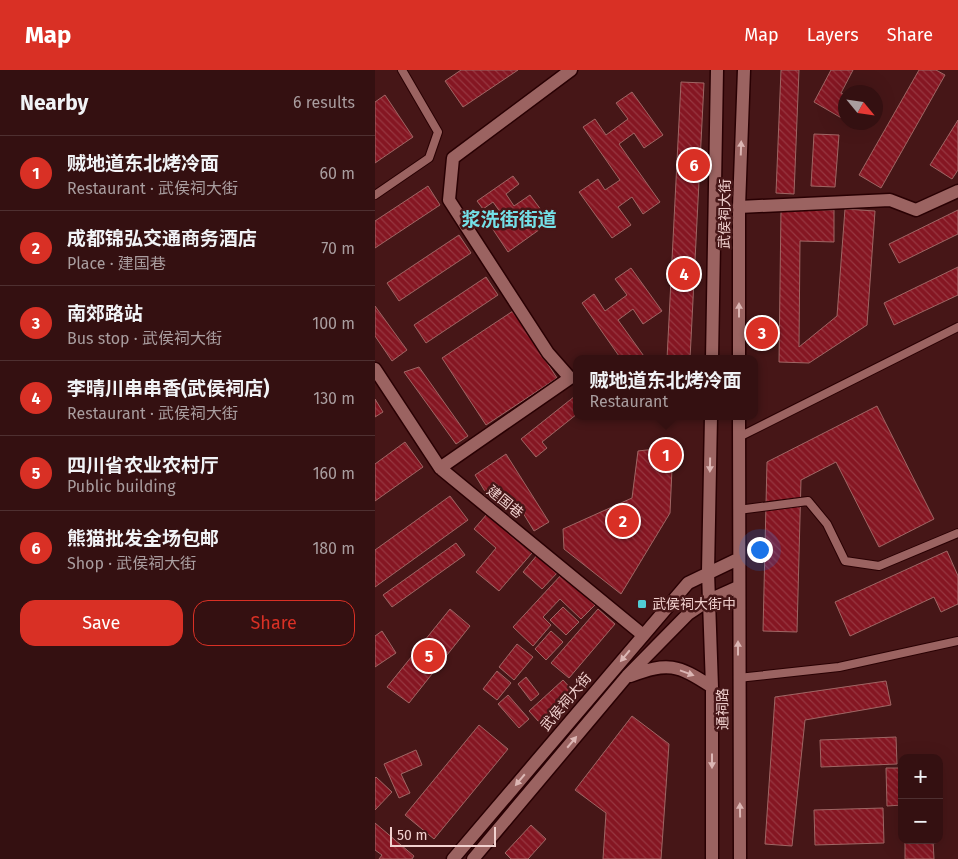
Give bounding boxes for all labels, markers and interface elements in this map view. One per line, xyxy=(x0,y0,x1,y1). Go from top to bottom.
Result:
text: Map xyxy=(25,21,71,49)
text: Map xyxy=(744,24,779,46)
text: Layers xyxy=(807,24,859,46)
text: Share xyxy=(887,24,933,46)
north arrow xyxy=(838,85,883,130)
text: Nearby xyxy=(20,90,88,116)
text: 6 results xyxy=(293,93,355,112)
one-way arrow xyxy=(738,139,746,155)
pin: 6 xyxy=(678,146,710,184)
text: 贼地道东北烤冷面 xyxy=(67,152,219,175)
text: 1 xyxy=(32,164,40,183)
text: 60 m xyxy=(320,164,355,183)
text: Restaurant · 武侯祠大街 xyxy=(67,179,238,198)
street label: 武侯祠大街 xyxy=(716,179,734,249)
district label: 浆洗街街道 xyxy=(461,208,557,231)
text: 成都锦弘交通商务酒店 xyxy=(67,227,257,250)
text: 2 xyxy=(32,239,40,258)
text: 70 m xyxy=(321,239,355,258)
text: Place · 建国巷 xyxy=(67,254,166,273)
pin: 4 xyxy=(668,255,700,293)
text: 南郊路站 xyxy=(67,302,143,325)
one-way arrow xyxy=(735,302,743,318)
text: 3 xyxy=(32,314,40,333)
text: 100 m xyxy=(312,314,355,333)
pin: 3 xyxy=(746,314,778,352)
text: Bus stop · 武侯祠大街 xyxy=(67,329,222,348)
popup xyxy=(573,355,758,420)
text: 贼地道东北烤冷面 xyxy=(589,369,742,392)
text: 李晴川串串香(武侯祠店) xyxy=(67,377,269,400)
text: 4 xyxy=(31,389,41,408)
text: 130 m xyxy=(313,389,355,408)
text: Restaurant xyxy=(589,392,668,411)
text: Restaurant · 武侯祠大街 xyxy=(67,404,238,423)
pin: 1 xyxy=(650,436,682,474)
text: 四川省农业农村厅 xyxy=(67,454,219,477)
one-way arrow xyxy=(706,457,714,473)
text: 5 xyxy=(32,464,40,483)
text: 160 m xyxy=(313,464,355,483)
text: Public building xyxy=(67,477,175,496)
street label: 建国巷 xyxy=(483,482,527,522)
pin: 2 xyxy=(607,502,639,540)
text: 熊猫批发全场包邮 xyxy=(67,527,219,550)
your location xyxy=(747,537,773,563)
text: 6 xyxy=(31,539,41,558)
text: 180 m xyxy=(312,539,355,558)
text: Shop · 武侯祠大街 xyxy=(67,554,196,573)
place label: 武侯祠大街中 xyxy=(652,596,736,613)
marker: 武侯祠大街中 xyxy=(636,598,648,610)
button: Save xyxy=(20,600,183,646)
button: Share xyxy=(193,600,355,646)
pin: 5 xyxy=(413,637,445,675)
one-way arrow xyxy=(734,640,742,656)
one-way arrow xyxy=(619,649,631,661)
street label: 武侯祠大街 xyxy=(537,670,595,734)
one-way arrow xyxy=(680,670,695,677)
street label: 通祠路 xyxy=(714,688,732,730)
one-way arrow xyxy=(567,735,578,748)
one-way arrow xyxy=(708,753,716,769)
map controls xyxy=(898,754,943,844)
button: + xyxy=(898,754,943,799)
one-way arrow xyxy=(514,773,526,785)
button: − xyxy=(898,799,943,844)
one-way arrow xyxy=(736,802,744,818)
scale bar xyxy=(390,824,496,847)
text: 50 m xyxy=(397,827,428,844)

